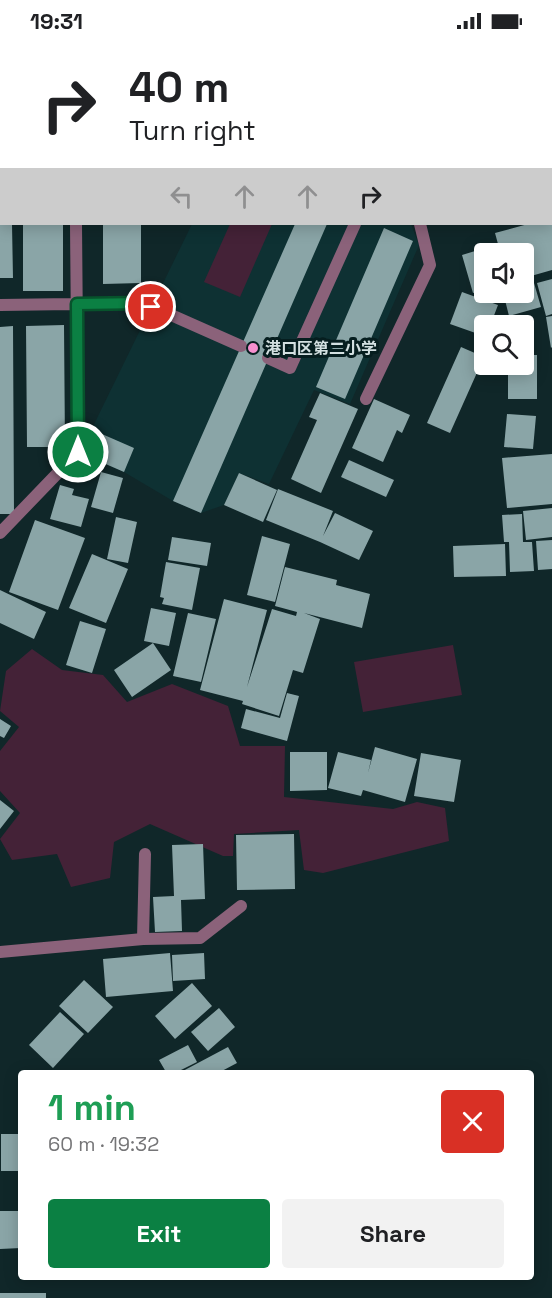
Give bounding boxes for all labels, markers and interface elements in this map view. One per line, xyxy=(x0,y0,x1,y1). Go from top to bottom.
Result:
text: 19:31 xyxy=(30,7,83,35)
text: 40 m xyxy=(129,61,229,114)
icon: right xyxy=(30,66,108,144)
text: Turn right xyxy=(129,113,256,148)
icon: left xyxy=(165,180,198,213)
icon: ahead xyxy=(228,180,261,213)
icon: ahead xyxy=(291,180,324,213)
icon: right xyxy=(354,180,387,213)
map controls xyxy=(474,243,534,375)
button: sound xyxy=(474,243,534,303)
pin xyxy=(125,281,176,332)
icon: arrive xyxy=(134,290,167,323)
button: search xyxy=(474,315,534,375)
place label: 港口区第二小学 xyxy=(265,338,377,359)
marker: 港口区第二小学 xyxy=(246,341,260,355)
position arrow xyxy=(46,420,110,484)
text: 1 min xyxy=(48,1085,136,1131)
button: close xyxy=(441,1090,504,1153)
text: 60 m · 19:32 xyxy=(48,1131,159,1157)
button: Exit xyxy=(48,1199,270,1268)
button: Share xyxy=(282,1199,504,1268)

